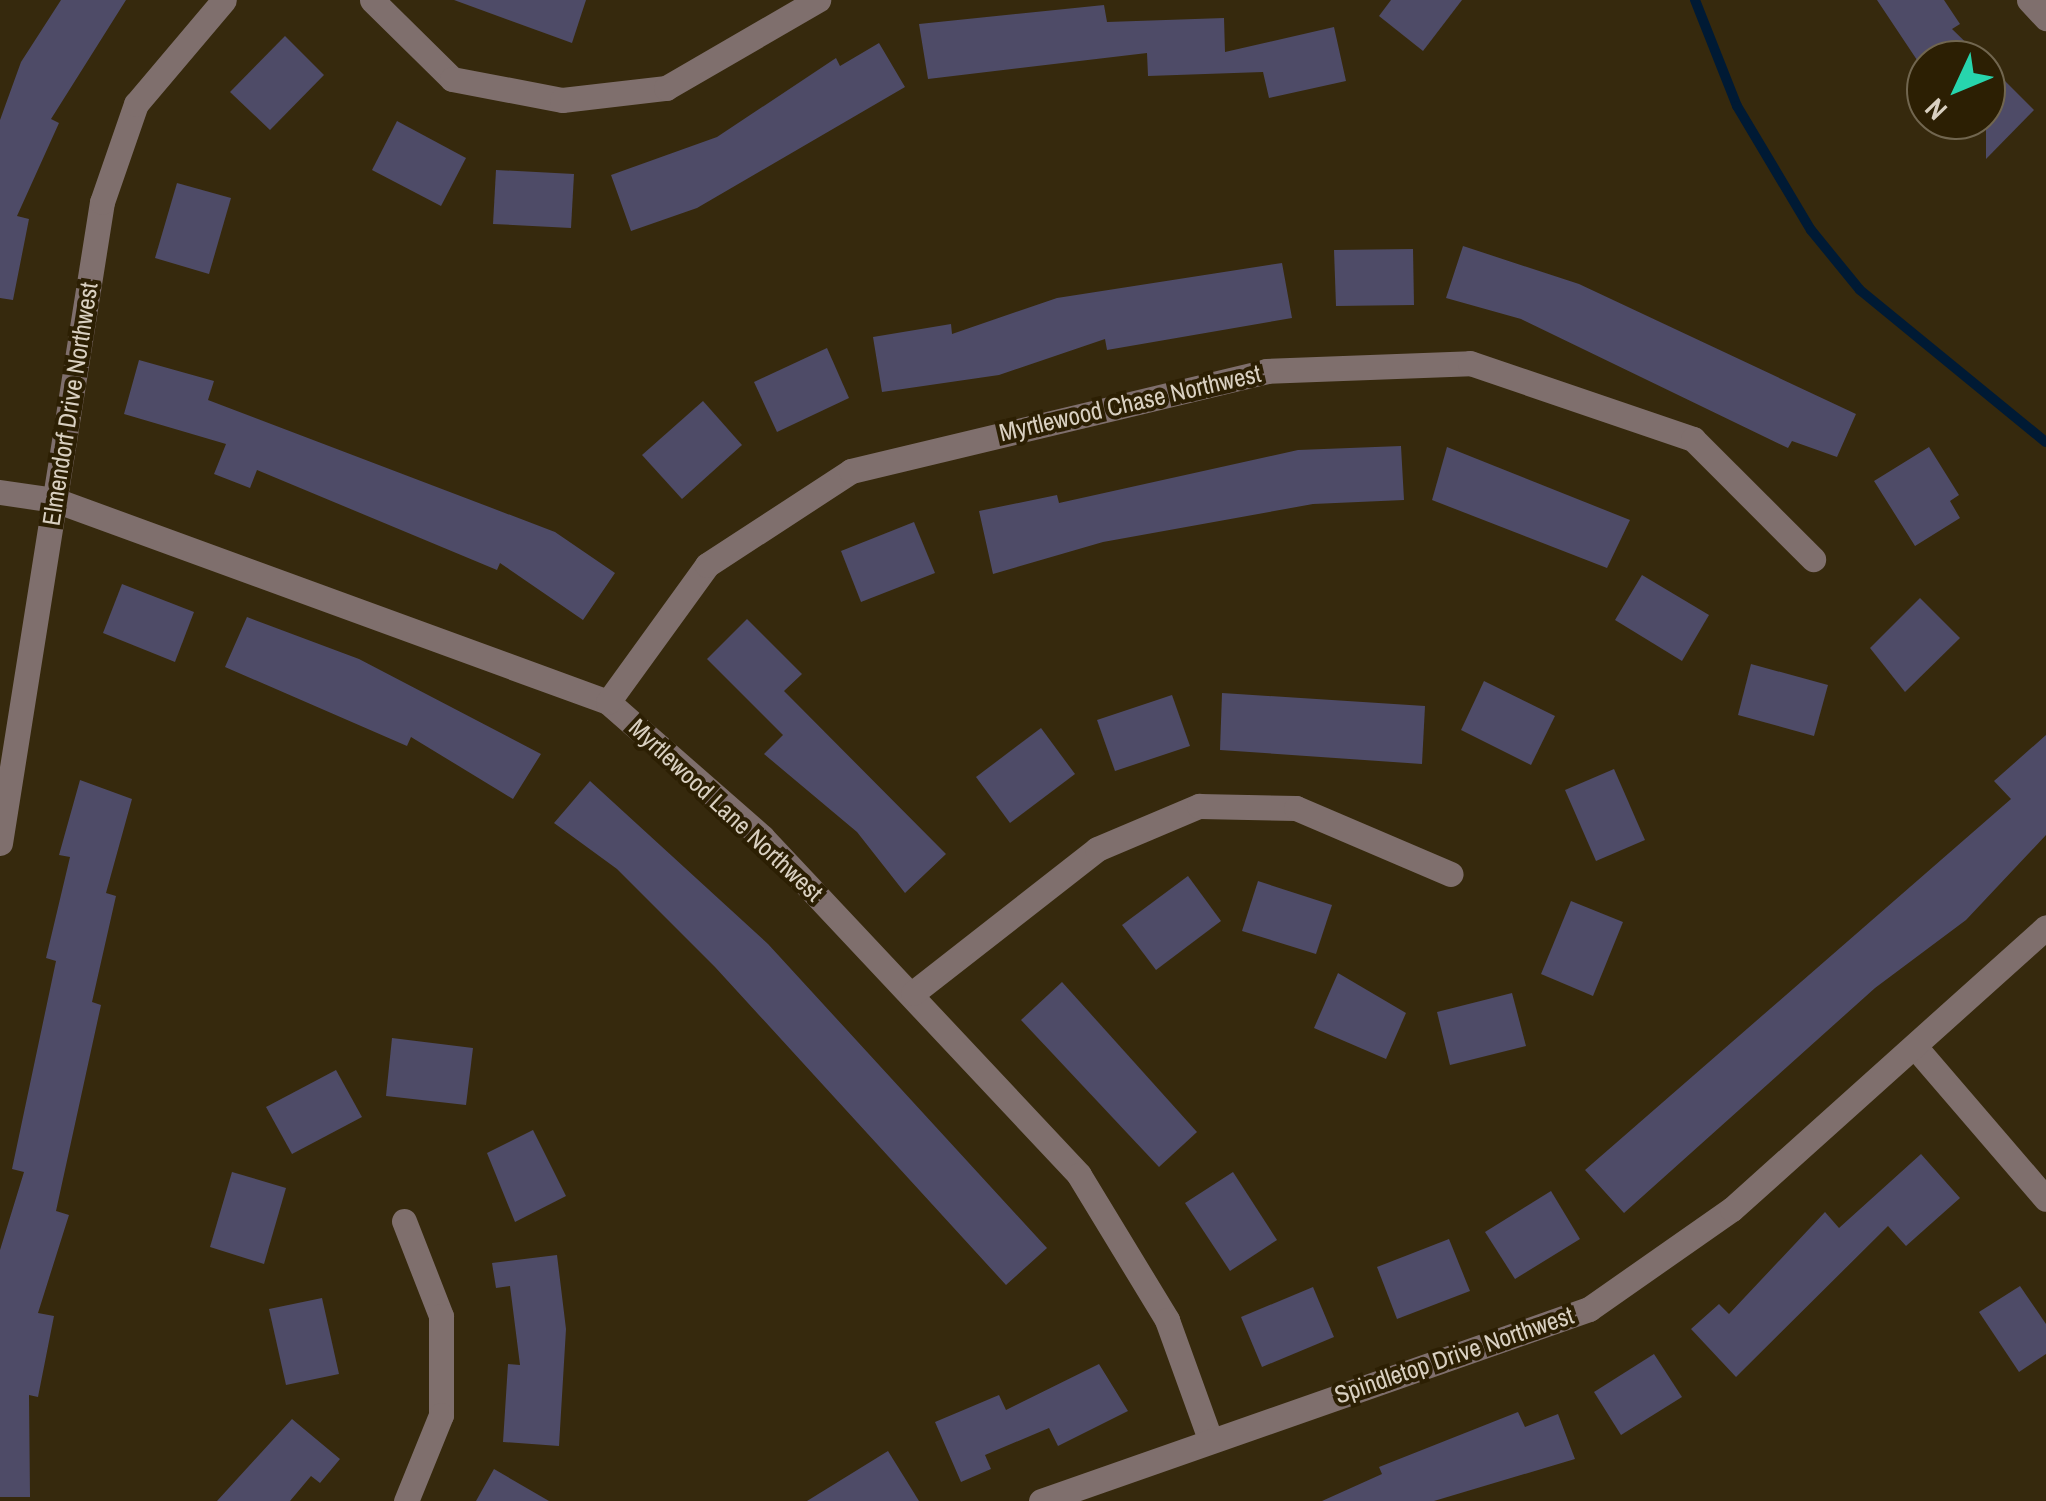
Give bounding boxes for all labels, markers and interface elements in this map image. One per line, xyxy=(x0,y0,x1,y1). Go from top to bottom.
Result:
north arrow xyxy=(1906,40,2006,140)
text: N xyxy=(1916,90,1955,129)
street label: Elmendorf Drive Northwest xyxy=(36,280,104,528)
street label: Myrtlewood Chase Northwest xyxy=(996,358,1264,448)
street label: Myrtlewood Lane Northwest xyxy=(623,712,829,908)
street label: Spindletop Drive Northwest xyxy=(1331,1300,1577,1410)

